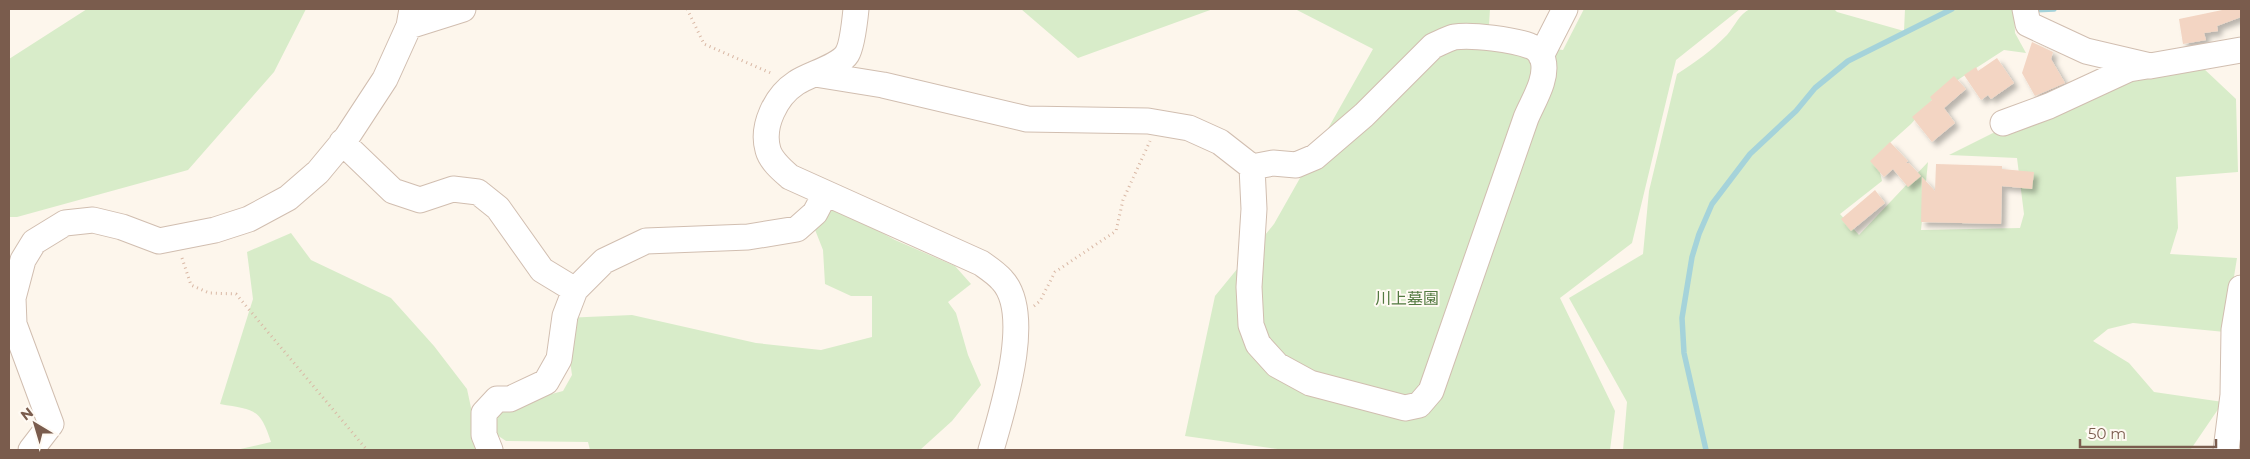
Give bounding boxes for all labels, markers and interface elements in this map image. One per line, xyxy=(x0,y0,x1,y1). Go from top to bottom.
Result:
park label: 川上墓園 xyxy=(1375,289,1439,308)
north arrow xyxy=(10,399,60,449)
text: N xyxy=(17,403,37,424)
scale bar xyxy=(2080,416,2216,448)
text: 50 m xyxy=(2088,424,2126,443)

